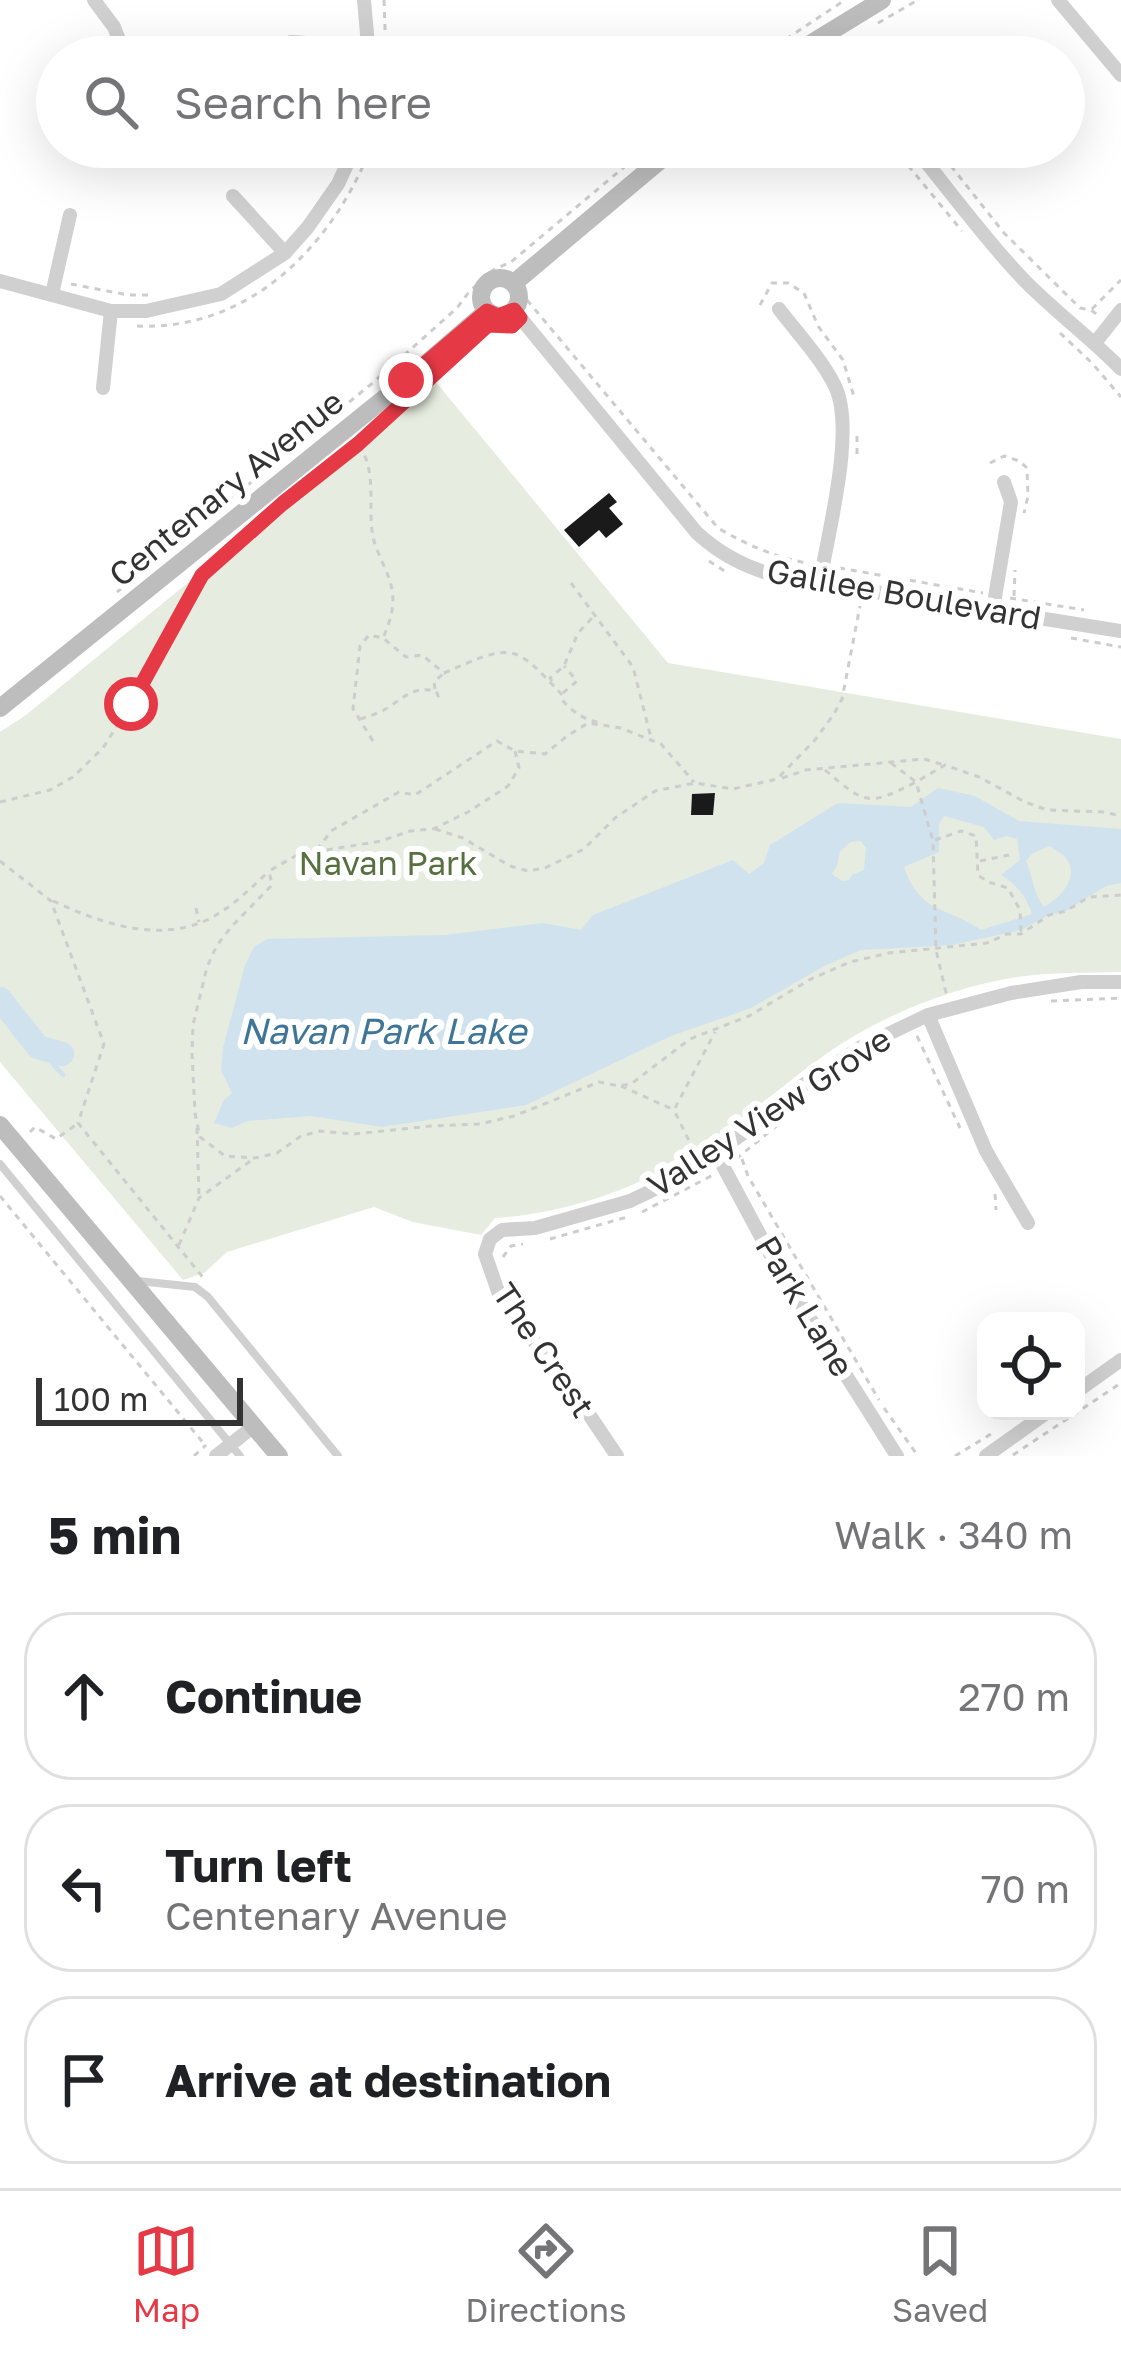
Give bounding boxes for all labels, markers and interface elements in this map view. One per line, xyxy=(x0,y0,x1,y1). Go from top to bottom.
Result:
search box xyxy=(36,36,1085,168)
icon: search xyxy=(78,69,144,135)
text: Search here xyxy=(174,75,432,129)
route end xyxy=(379,353,433,407)
street label: Centenary Avenue xyxy=(101,381,351,594)
street label: Galilee Boulevard xyxy=(764,550,1044,637)
route start xyxy=(104,677,158,731)
park label: Navan Park xyxy=(298,843,478,882)
water label: Navan Park Lake xyxy=(240,1009,528,1052)
street label: Valley View Grove xyxy=(640,1019,897,1205)
street label: Park Lane xyxy=(748,1228,863,1383)
street label: The Crest xyxy=(485,1275,603,1424)
map controls xyxy=(977,1312,1085,1420)
button: locate xyxy=(977,1312,1085,1420)
scale bar xyxy=(36,1372,243,1425)
text: 100 m xyxy=(54,1379,148,1418)
text: 5 min xyxy=(48,1504,181,1565)
text: Walk · 340 m xyxy=(834,1511,1073,1558)
icon: ahead xyxy=(51,1663,117,1729)
text: Continue xyxy=(165,1669,362,1723)
text: 270 m xyxy=(958,1673,1070,1720)
text: Turn left xyxy=(165,1838,352,1892)
icon: left xyxy=(51,1855,117,1921)
text: 70 m xyxy=(981,1865,1070,1912)
text: Centenary Avenue xyxy=(165,1892,508,1939)
icon: arrive xyxy=(51,2047,117,2113)
text: Arrive at destination xyxy=(165,2053,611,2107)
tab: Map xyxy=(133,2218,200,2329)
tab: Directions xyxy=(465,2218,627,2329)
tab: Saved xyxy=(892,2218,988,2329)

